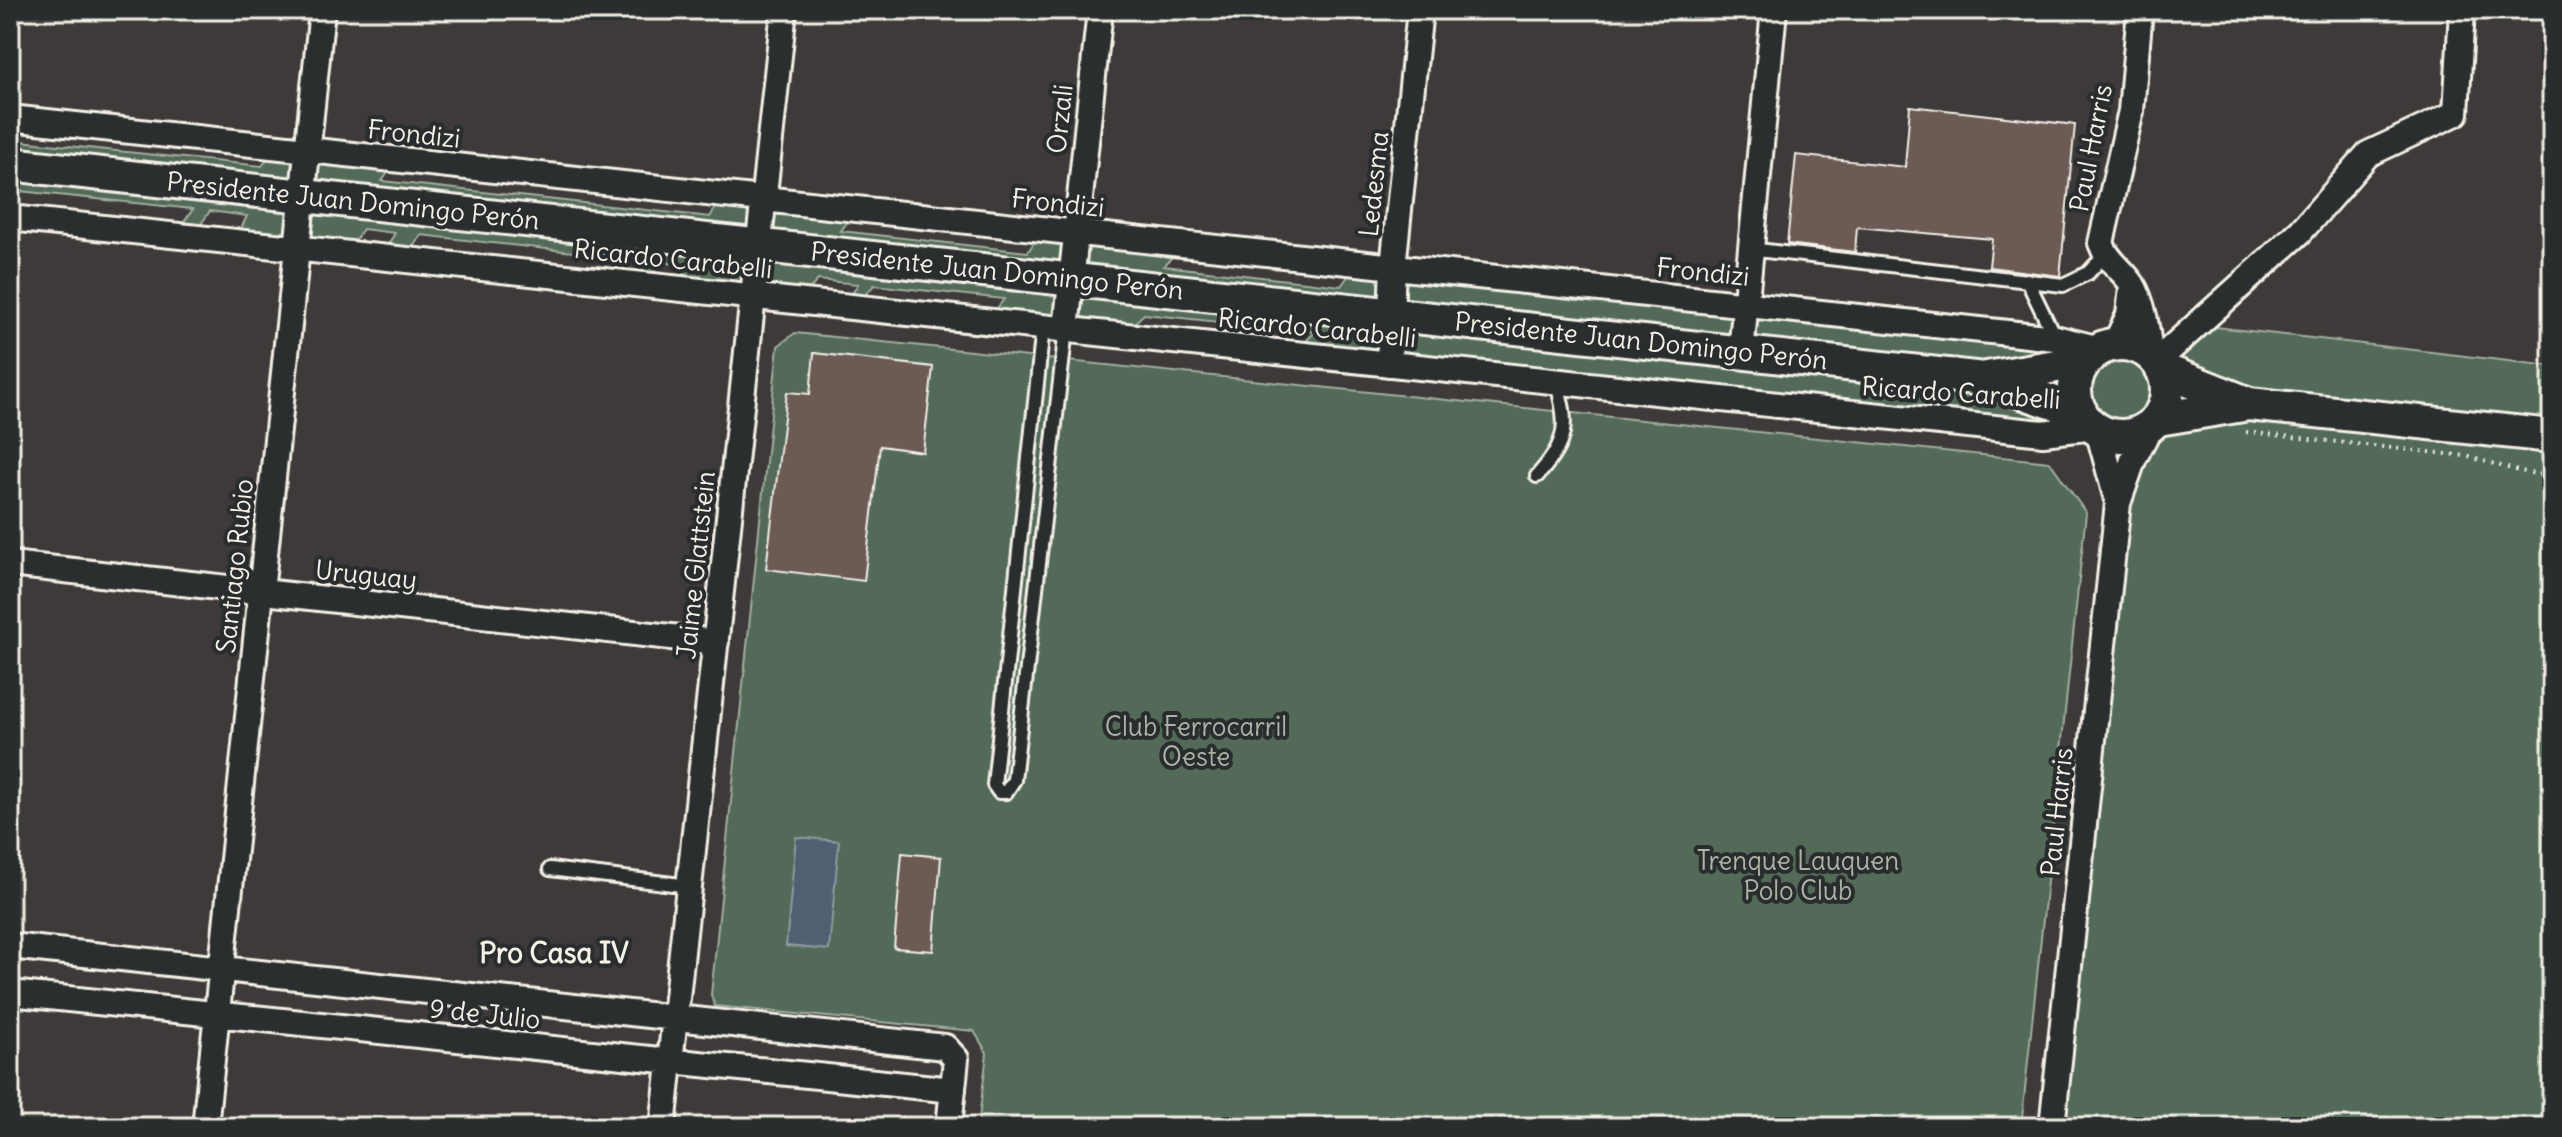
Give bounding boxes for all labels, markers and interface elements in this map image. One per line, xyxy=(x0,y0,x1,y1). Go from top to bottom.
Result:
street label: Paul Harris xyxy=(2062,81,2119,215)
street label: Orzali xyxy=(1039,83,1080,155)
street label: Frondizi xyxy=(366,112,462,155)
street label: Ledesma xyxy=(1352,130,1395,238)
street label: Presidente Juan Domingo Perón xyxy=(165,165,541,237)
street label: Frondizi xyxy=(1010,181,1106,224)
street label: Ricardo Carabelli xyxy=(572,232,774,285)
street label: Presidente Juan Domingo Perón xyxy=(809,235,1185,307)
street label: Frondizi xyxy=(1655,250,1751,293)
street label: Ricardo Carabelli xyxy=(1216,301,1418,354)
street label: Presidente Juan Domingo Perón xyxy=(1453,305,1829,377)
street label: Ricardo Carabelli xyxy=(1860,369,2062,416)
street label: Jaime Glattstein xyxy=(669,469,722,661)
street label: Santiago Rubio xyxy=(209,477,260,655)
street label: Uruguay xyxy=(313,553,419,596)
park label: Club Ferrocarril Oeste xyxy=(1105,710,1287,773)
street label: Paul Harris xyxy=(2033,746,2080,878)
park label: Trenque Lauquen Polo Club xyxy=(1697,844,1899,907)
district label: Pro Casa IV xyxy=(479,935,629,971)
street label: 9 de Julio xyxy=(428,991,542,1036)

